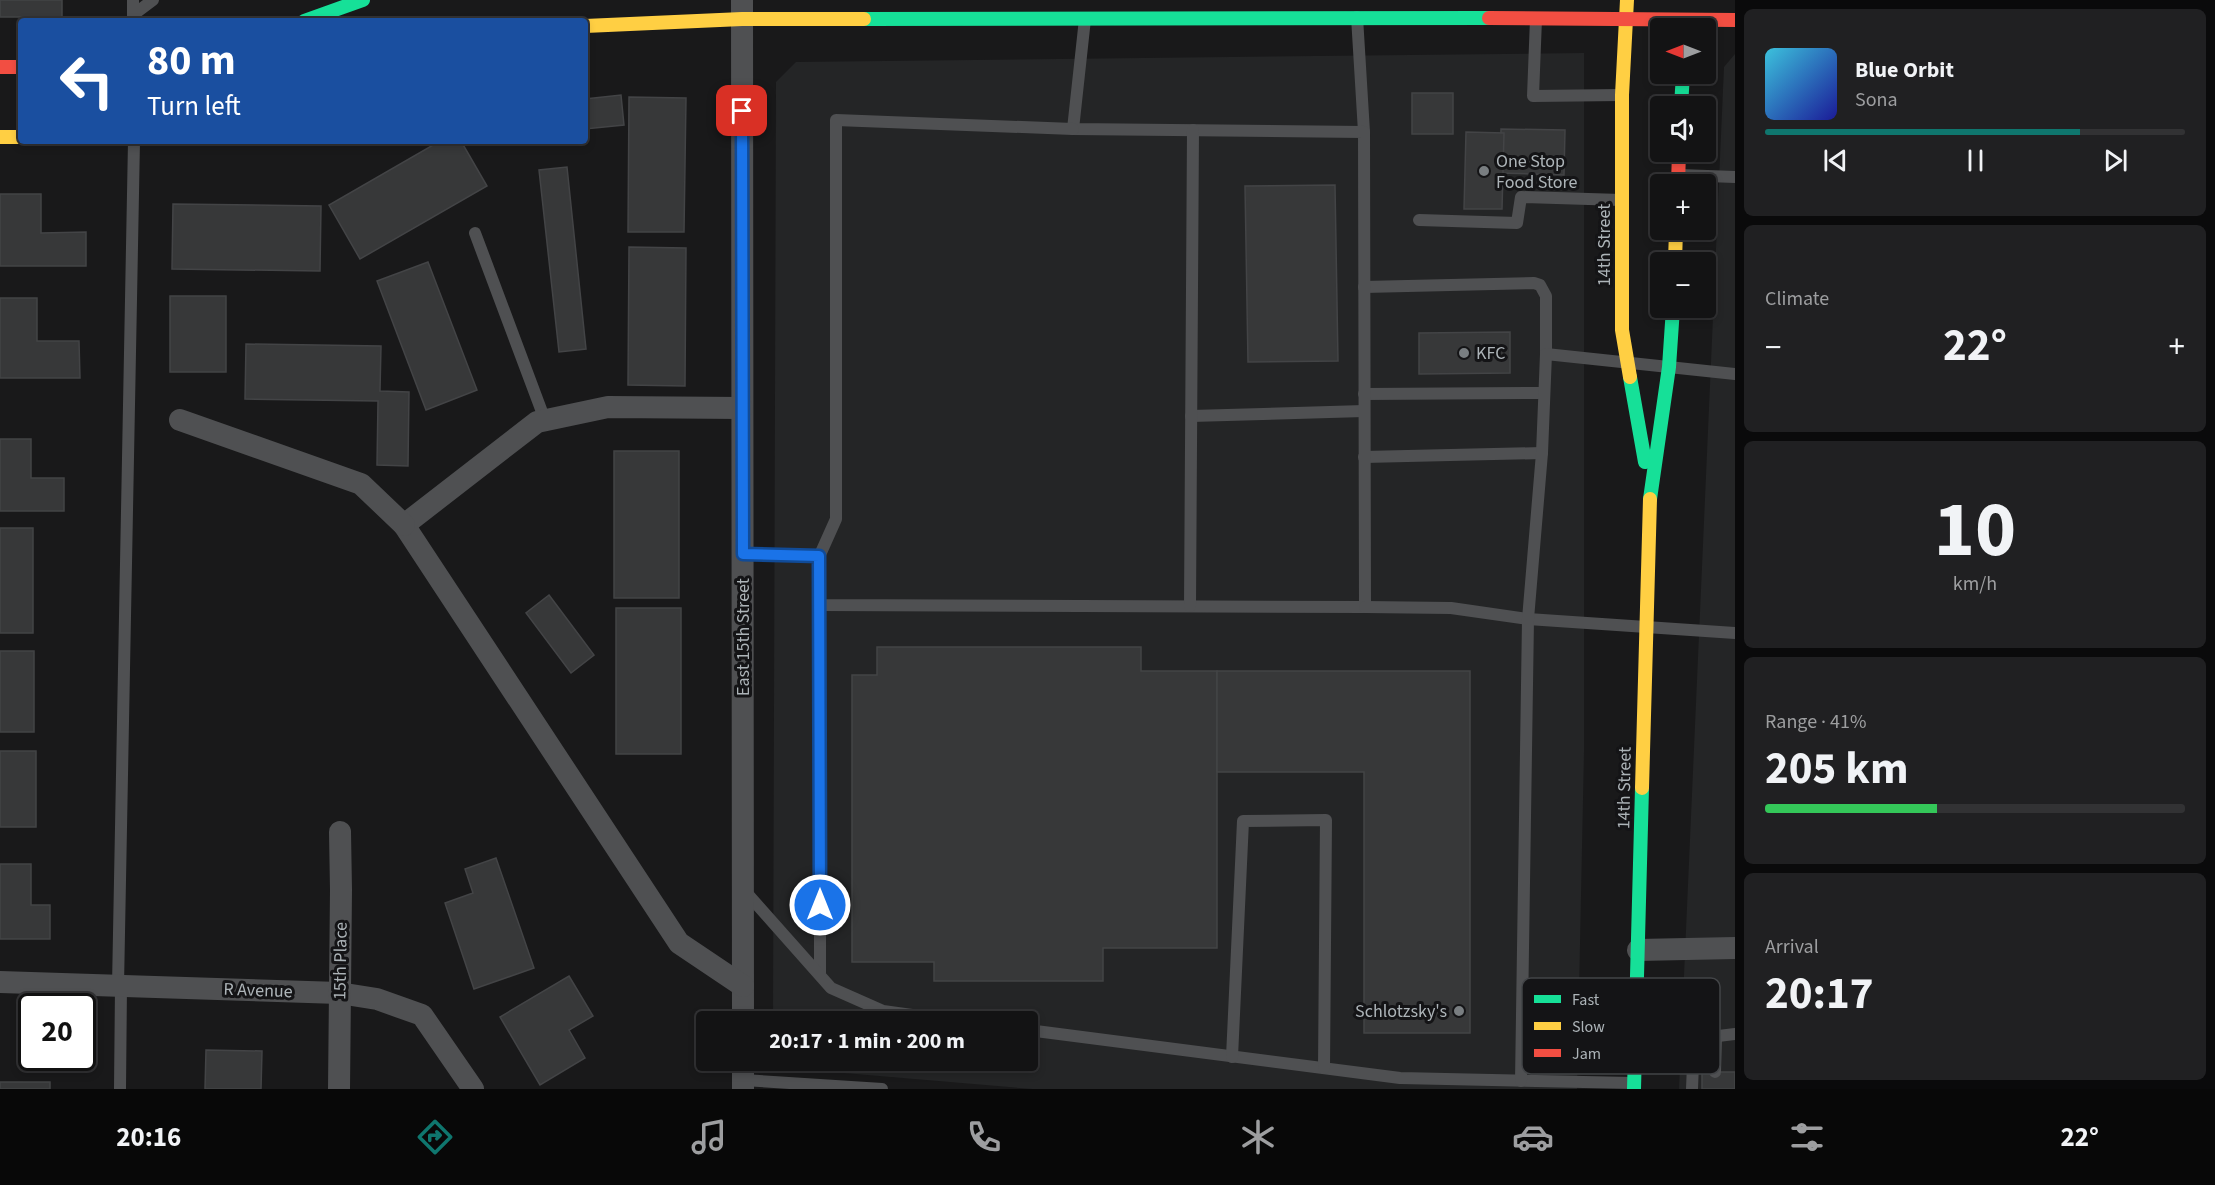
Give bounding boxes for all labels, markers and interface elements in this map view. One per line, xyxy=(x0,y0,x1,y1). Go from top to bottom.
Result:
north arrow xyxy=(1650,18,1716,84)
map controls xyxy=(1650,18,1716,318)
text: 80 m xyxy=(147,31,236,91)
icon: left xyxy=(48,42,126,120)
text: Blue Orbit xyxy=(1855,54,1954,86)
pin xyxy=(716,85,767,136)
text: Sona xyxy=(1855,86,1898,114)
text: Turn left xyxy=(147,87,241,126)
icon: arrive xyxy=(725,94,758,127)
button: sound xyxy=(1650,96,1716,162)
icon: previous xyxy=(1819,144,1852,177)
icon: pause xyxy=(1959,144,1992,177)
icon: next xyxy=(2099,144,2132,177)
place label: One Stop Food Store xyxy=(1496,149,1578,195)
marker: One Stop Food Store xyxy=(1477,164,1491,178)
button: + xyxy=(1650,174,1716,240)
street label: 14th Street xyxy=(1592,204,1617,286)
button: − xyxy=(1650,252,1716,318)
text: Climate xyxy=(1765,285,1829,313)
text: 22° xyxy=(1943,314,2007,378)
text: − xyxy=(1765,324,1781,371)
text: + xyxy=(2169,324,2185,371)
place label: KFC xyxy=(1476,341,1505,366)
marker: KFC xyxy=(1457,346,1471,360)
text: 10 xyxy=(1934,475,2016,586)
text: km/h xyxy=(1953,570,1997,598)
street label: East 15th Street xyxy=(731,578,756,696)
text: Range · 41% xyxy=(1765,708,1866,736)
text: 205 km xyxy=(1765,737,1909,801)
street label: 14th Street xyxy=(1611,747,1638,829)
position arrow xyxy=(788,873,852,937)
street label: 15th Place xyxy=(327,922,354,1000)
text: Arrival xyxy=(1765,933,1819,961)
text: 20:17 xyxy=(1765,962,1874,1026)
street label: R Avenue xyxy=(223,977,293,1004)
legend xyxy=(1522,978,1720,1074)
text: Fast xyxy=(1572,989,1600,1011)
speed limit sign: 20 xyxy=(18,993,96,1071)
place label: Schlotzsky's xyxy=(1355,999,1447,1024)
marker: Schlotzsky's xyxy=(1452,1004,1466,1018)
text: Slow xyxy=(1572,1016,1605,1038)
text: 20:17 · 1 min · 200 m xyxy=(769,1025,965,1057)
text: Jam xyxy=(1572,1043,1601,1065)
icon: directions xyxy=(414,1116,456,1158)
icon: music xyxy=(688,1116,730,1158)
icon: phone xyxy=(963,1116,1005,1158)
icon: climate xyxy=(1237,1116,1279,1158)
icon: car xyxy=(1512,1116,1554,1158)
icon: filters xyxy=(1786,1116,1828,1158)
text: 20:16 xyxy=(116,1118,181,1157)
text: 22° xyxy=(2060,1118,2099,1157)

